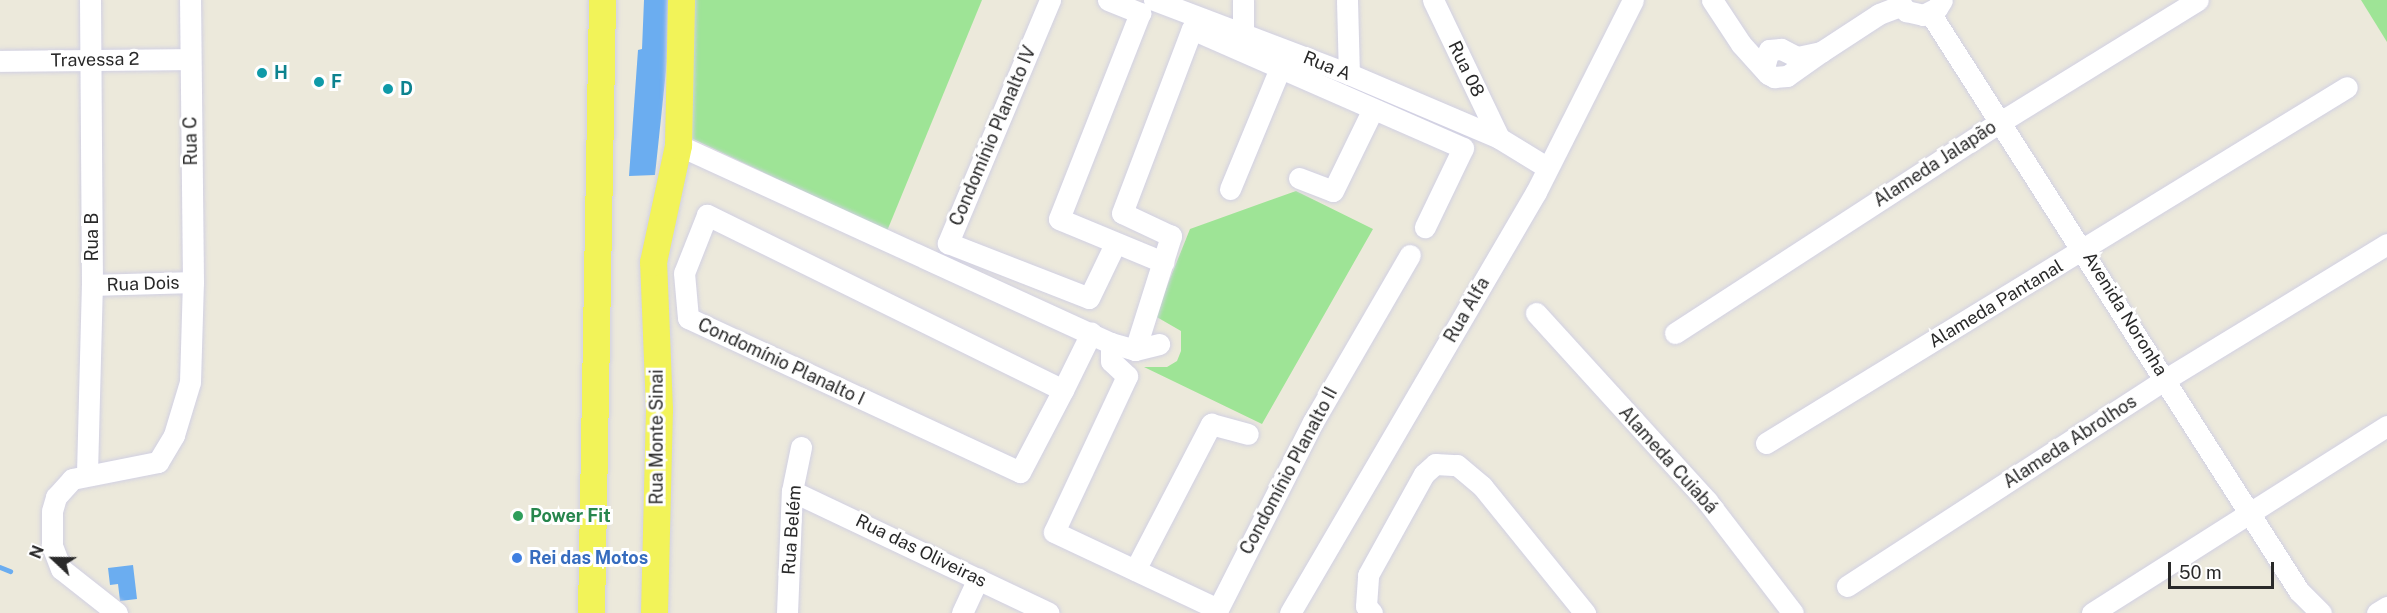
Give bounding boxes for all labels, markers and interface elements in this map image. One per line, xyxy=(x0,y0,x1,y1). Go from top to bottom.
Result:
street label: Rua 08 xyxy=(1443,38,1489,100)
street label: Condomínio Planalto IV xyxy=(945,43,1041,229)
street label: Rua A xyxy=(1300,47,1354,85)
street label: Travessa 2 xyxy=(50,48,140,72)
place label: H xyxy=(274,62,288,84)
marker: H xyxy=(255,66,269,80)
place label: F xyxy=(331,71,342,93)
marker: F xyxy=(312,75,326,89)
place label: D xyxy=(400,78,413,100)
marker: D xyxy=(381,82,395,96)
street label: Rua C xyxy=(180,116,202,166)
street label: Alameda Jalapão xyxy=(1870,116,2000,212)
street label: Rua B xyxy=(81,213,103,261)
street label: Avenida Noronha xyxy=(2078,248,2172,380)
street label: Alameda Pantanal xyxy=(1925,255,2067,353)
street label: Rua Dois xyxy=(106,272,180,296)
street label: Rua Alfa xyxy=(1440,274,1494,346)
street label: Condomínio Planalto I xyxy=(694,314,868,410)
street label: Rua Monte Sinai xyxy=(646,369,668,505)
street label: Condomínio Planalto II xyxy=(1236,384,1342,558)
street label: Alameda Abrolhos xyxy=(1999,391,2141,493)
street label: Alameda Cuiabá xyxy=(1614,402,1722,518)
street label: Rua Belém xyxy=(778,484,806,576)
place label: Power Fit xyxy=(530,505,611,527)
marker: Power Fit xyxy=(511,509,525,523)
street label: Rua das Oliveiras xyxy=(852,510,990,592)
north arrow xyxy=(24,529,84,589)
text: N xyxy=(26,543,48,561)
place label: Rei das Motos xyxy=(529,547,648,569)
scale bar xyxy=(2171,550,2278,588)
marker: Rei das Motos xyxy=(510,551,524,565)
text: 50 m xyxy=(2179,562,2222,583)

